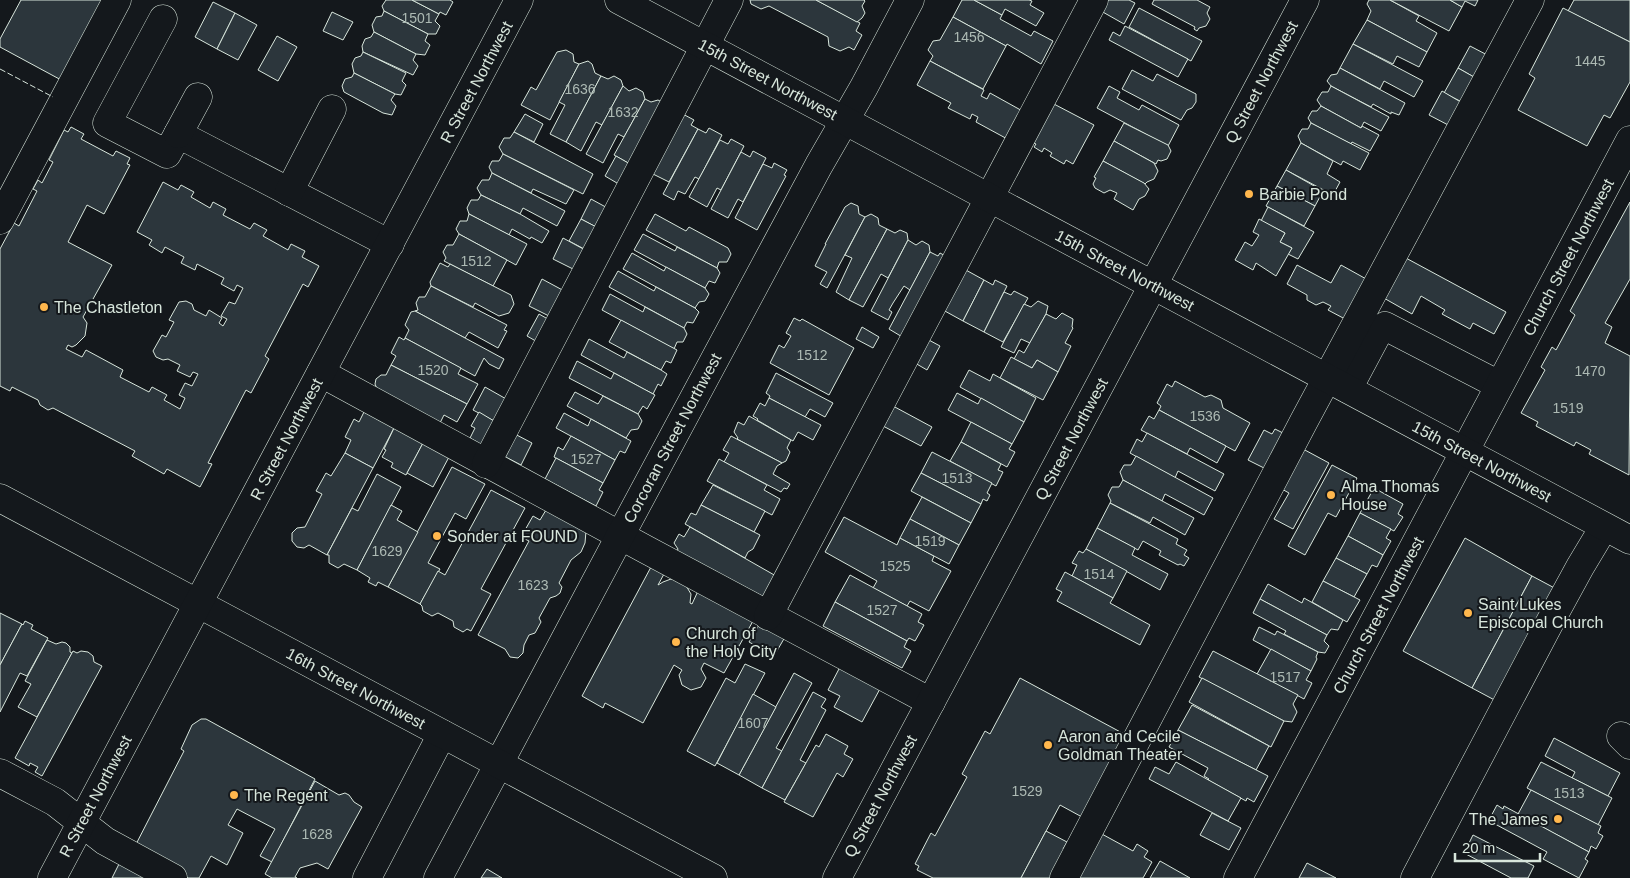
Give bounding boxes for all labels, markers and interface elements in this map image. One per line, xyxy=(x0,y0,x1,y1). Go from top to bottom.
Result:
house number: 1501 xyxy=(401,10,433,26)
street label: R Street Northwest xyxy=(437,18,516,146)
street label: Q Street Northwest xyxy=(1222,18,1301,146)
house number: 1456 xyxy=(953,29,985,45)
street label: 15th Street Northwest xyxy=(695,36,841,124)
house number: 1445 xyxy=(1574,53,1606,69)
house number: 1636 xyxy=(564,81,596,97)
house number: 1632 xyxy=(607,104,639,120)
street label: Church Street Northwest xyxy=(1520,175,1617,339)
place label: Barbie Pond xyxy=(1259,186,1347,203)
marker: Barbie Pond xyxy=(1243,188,1255,200)
street label: 15th Street Northwest xyxy=(1052,227,1198,315)
house number: 1512 xyxy=(460,253,492,269)
place label: The Chastleton xyxy=(54,299,163,316)
marker: The Chastleton xyxy=(38,301,50,313)
house number: 1512 xyxy=(796,347,828,363)
street label: Corcoran Street Northwest xyxy=(620,350,725,526)
house number: 1520 xyxy=(417,362,449,378)
house number: 1470 xyxy=(1574,363,1606,379)
street label: R Street Northwest xyxy=(247,375,326,503)
street label: Q Street Northwest xyxy=(1032,375,1111,503)
house number: 1519 xyxy=(1552,400,1584,416)
house number: 1536 xyxy=(1189,408,1221,424)
street label: 15th Street Northwest xyxy=(1409,418,1555,506)
house number: 1527 xyxy=(570,451,602,467)
house number: 1513 xyxy=(941,470,973,486)
place label: Alma Thomas House xyxy=(1341,478,1439,513)
marker: Alma Thomas House xyxy=(1325,489,1337,501)
place label: Sonder at FOUND xyxy=(447,528,578,545)
marker: Sonder at FOUND xyxy=(431,530,443,542)
house number: 1519 xyxy=(914,533,946,549)
street label: Church Street Northwest xyxy=(1330,533,1427,697)
house number: 1629 xyxy=(371,543,403,559)
house number: 1525 xyxy=(879,558,911,574)
house number: 1514 xyxy=(1083,566,1115,582)
house number: 1623 xyxy=(517,577,549,593)
place label: Saint Lukes Episcopal Church xyxy=(1478,596,1603,631)
house number: 1527 xyxy=(866,602,898,618)
marker: Saint Lukes Episcopal Church xyxy=(1462,607,1474,619)
place label: Church of the Holy City xyxy=(686,625,777,660)
marker: Church of the Holy City xyxy=(670,636,682,648)
street label: 16th Street Northwest xyxy=(283,645,429,733)
house number: 1517 xyxy=(1269,669,1301,685)
house number: 1607 xyxy=(737,715,769,731)
place label: Aaron and Cecile Goldman Theater xyxy=(1058,728,1183,763)
street label: R Street Northwest xyxy=(56,732,135,860)
street label: Q Street Northwest xyxy=(841,732,920,860)
marker: Aaron and Cecile Goldman Theater xyxy=(1042,739,1054,751)
house number: 1529 xyxy=(1011,783,1043,799)
house number: 1513 xyxy=(1553,785,1585,801)
place label: The Regent xyxy=(244,787,328,804)
marker: The Regent xyxy=(228,789,240,801)
place label: The James xyxy=(1469,811,1548,828)
marker: The James xyxy=(1552,813,1564,825)
house number: 1628 xyxy=(301,826,333,842)
scale bar xyxy=(1455,830,1540,862)
text: 20 m xyxy=(1462,839,1495,856)

